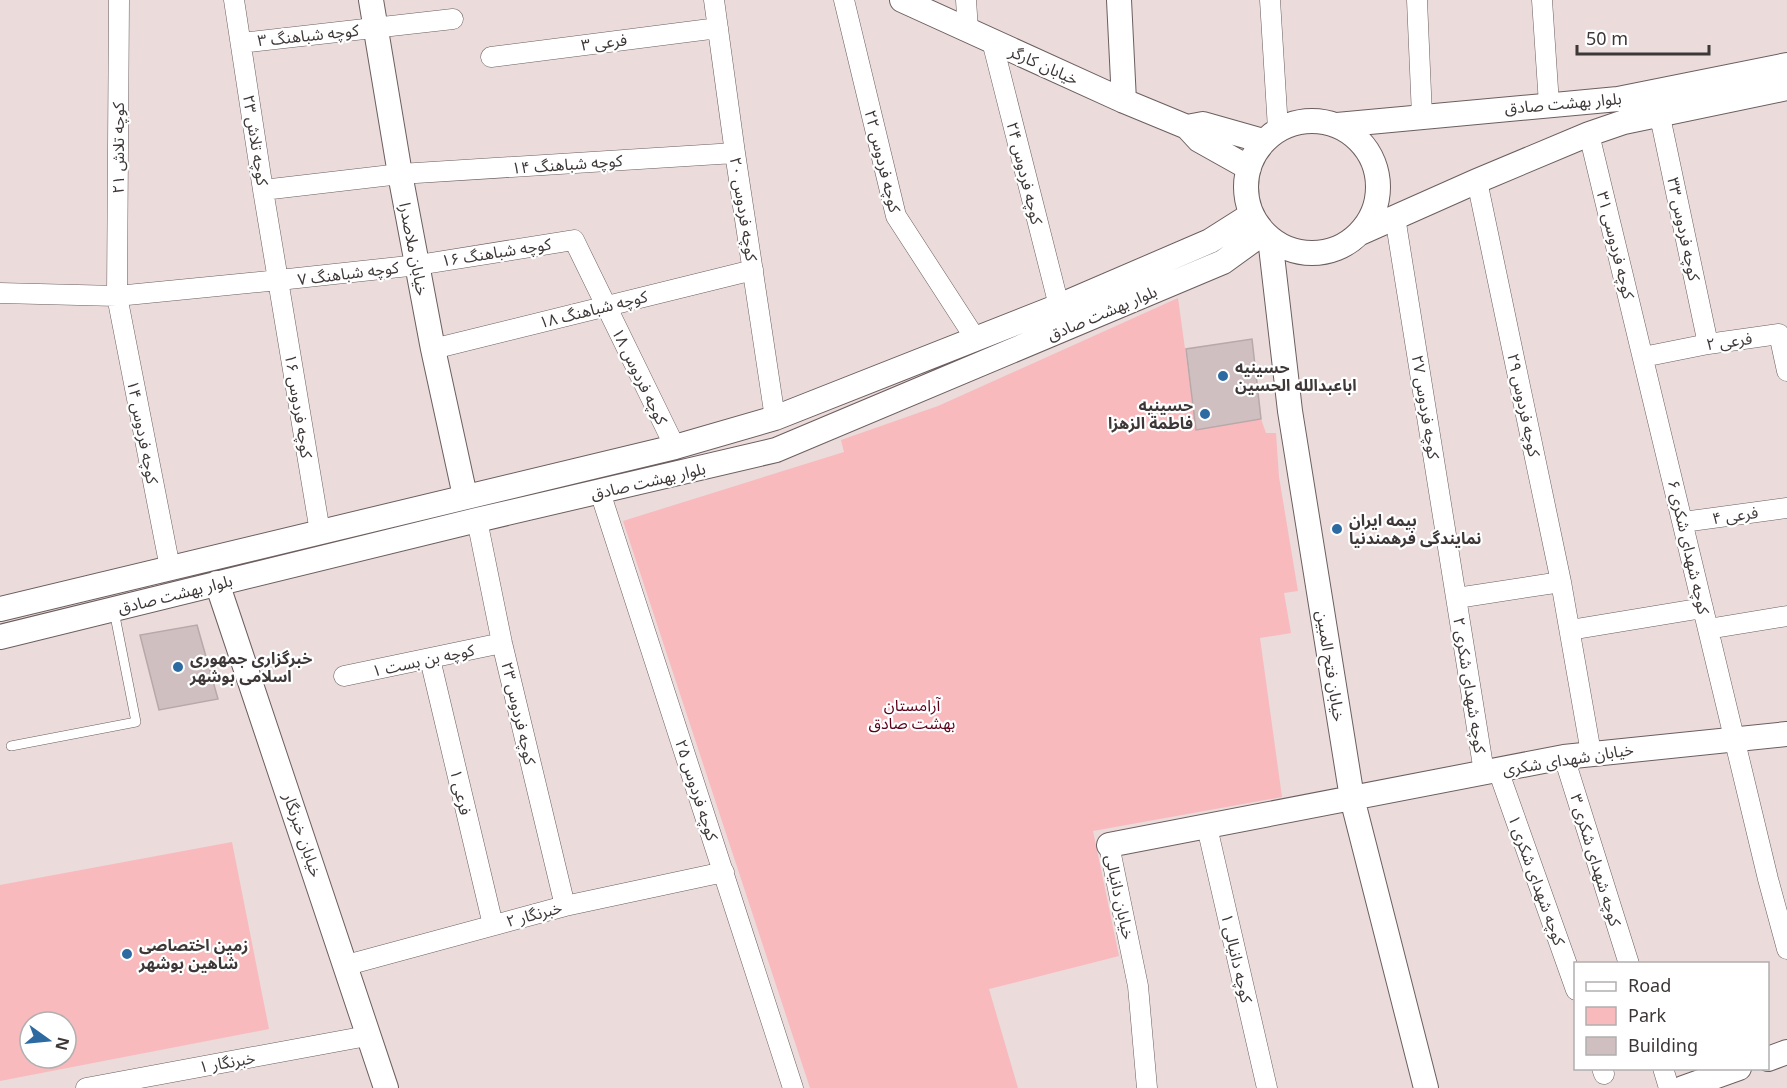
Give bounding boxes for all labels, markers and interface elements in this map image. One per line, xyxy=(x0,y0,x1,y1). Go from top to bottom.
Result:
scale bar xyxy=(1577,18,1709,56)
street label: کوچه شباهنگ ۳ xyxy=(256,19,360,51)
text: 50 m xyxy=(1586,26,1628,50)
street label: فرعی ۳ xyxy=(580,28,628,56)
street label: خیابان کارگر xyxy=(1005,40,1082,90)
street label: بلوار بهشت صادق xyxy=(1504,87,1622,119)
street label: کوچه تلاش ۲۳ xyxy=(238,93,274,187)
street label: کوچه تلاش ۲۱ xyxy=(107,102,129,194)
street label: کوچه فردوس ۲۲ xyxy=(860,107,906,215)
street label: کوچه فردوس ۲۴ xyxy=(1002,119,1048,227)
street label: کوچه شباهنگ ۱۴ xyxy=(511,149,624,179)
street label: کوچه فردوس ۲۰ xyxy=(725,155,763,263)
street label: کوچه فردوس ۳۳ xyxy=(1662,175,1706,283)
street label: کوچه فردوسی ۳۱ xyxy=(1592,189,1640,301)
street label: خیابان ملاصدرا xyxy=(394,201,434,297)
street label: کوچه شباهنگ ۱۶ xyxy=(439,232,553,272)
street label: کوچه شباهنگ ۷ xyxy=(296,256,400,290)
street label: بلوار بهشت صادق xyxy=(1044,280,1160,346)
street label: کوچه شباهنگ ۱۸ xyxy=(537,285,650,333)
street label: کوچه فردوس ۱۸ xyxy=(607,324,673,428)
street label: فرعی ۲ xyxy=(1705,327,1753,355)
street label: کوچه فردوس ۲۹ xyxy=(1502,351,1546,459)
street label: کوچه فردوس ۱۶ xyxy=(280,352,318,460)
street label: کوچه فردوس ۲۷ xyxy=(1407,353,1445,461)
place label: حسینیه اباعبدالله الحسین xyxy=(1235,356,1357,396)
marker: حسینیه اباعبدالله الحسین xyxy=(1216,369,1230,383)
street label: کوچه فردوس ۱۴ xyxy=(122,378,164,486)
place label: حسینیه فاطمة الزهزا xyxy=(1108,394,1193,434)
marker: حسینیه فاطمة الزهزا xyxy=(1198,407,1212,421)
street label: بلوار بهشت صادق xyxy=(588,457,708,505)
street label: کوچه شهدای شکری ۶ xyxy=(1663,478,1715,617)
street label: فرعی ۴ xyxy=(1711,501,1759,529)
place label: بیمه ایران نمایندگی فرهمندنیا xyxy=(1349,509,1481,549)
marker: بیمه ایران نمایندگی فرهمندنیا xyxy=(1330,522,1344,536)
street label: بلوار بهشت صادق xyxy=(115,569,235,619)
street label: خیابان فتح المبین xyxy=(1309,609,1351,723)
street label: کوچه شهدای شکری ۲ xyxy=(1448,615,1492,755)
street label: کوچه بن بست ۱ xyxy=(370,638,477,682)
place label: خبرگزاری جمهوری اسلامی بوشهر xyxy=(189,647,312,687)
street label: کوچه فردوس ۲۳ xyxy=(496,659,542,767)
marker: خبرگزاری جمهوری اسلامی بوشهر xyxy=(171,660,185,674)
park label: آرامستان بهشت صادق xyxy=(869,694,955,734)
street label: کوچه فردوس ۲۵ xyxy=(670,737,724,844)
street label: خیابان شهدای شکری xyxy=(1501,738,1635,780)
street label: فرعی ۱ xyxy=(445,767,477,817)
street label: خیابان خبرنگار xyxy=(278,789,328,880)
street label: کوچه شهدای شکری ۳ xyxy=(1565,791,1627,929)
street label: کوچه شهدای شکری ۱ xyxy=(1503,812,1571,949)
street label: خیابان دانیالی xyxy=(1100,852,1140,942)
street label: خبرنگار ۲ xyxy=(504,896,564,932)
street label: کوچه دانیالی ۱ xyxy=(1216,911,1258,1005)
place label: زمین اختصاصی شاهین بوشهر xyxy=(138,934,248,974)
marker: زمین اختصاصی شاهین بوشهر xyxy=(120,947,134,961)
legend xyxy=(1574,962,1769,1070)
text: Road xyxy=(1628,973,1671,997)
text: Park xyxy=(1628,1003,1666,1027)
north arrow xyxy=(18,1010,78,1070)
text: Building xyxy=(1628,1033,1698,1057)
text: N xyxy=(50,1035,75,1053)
street label: خبرنگار ۱ xyxy=(197,1046,257,1078)

